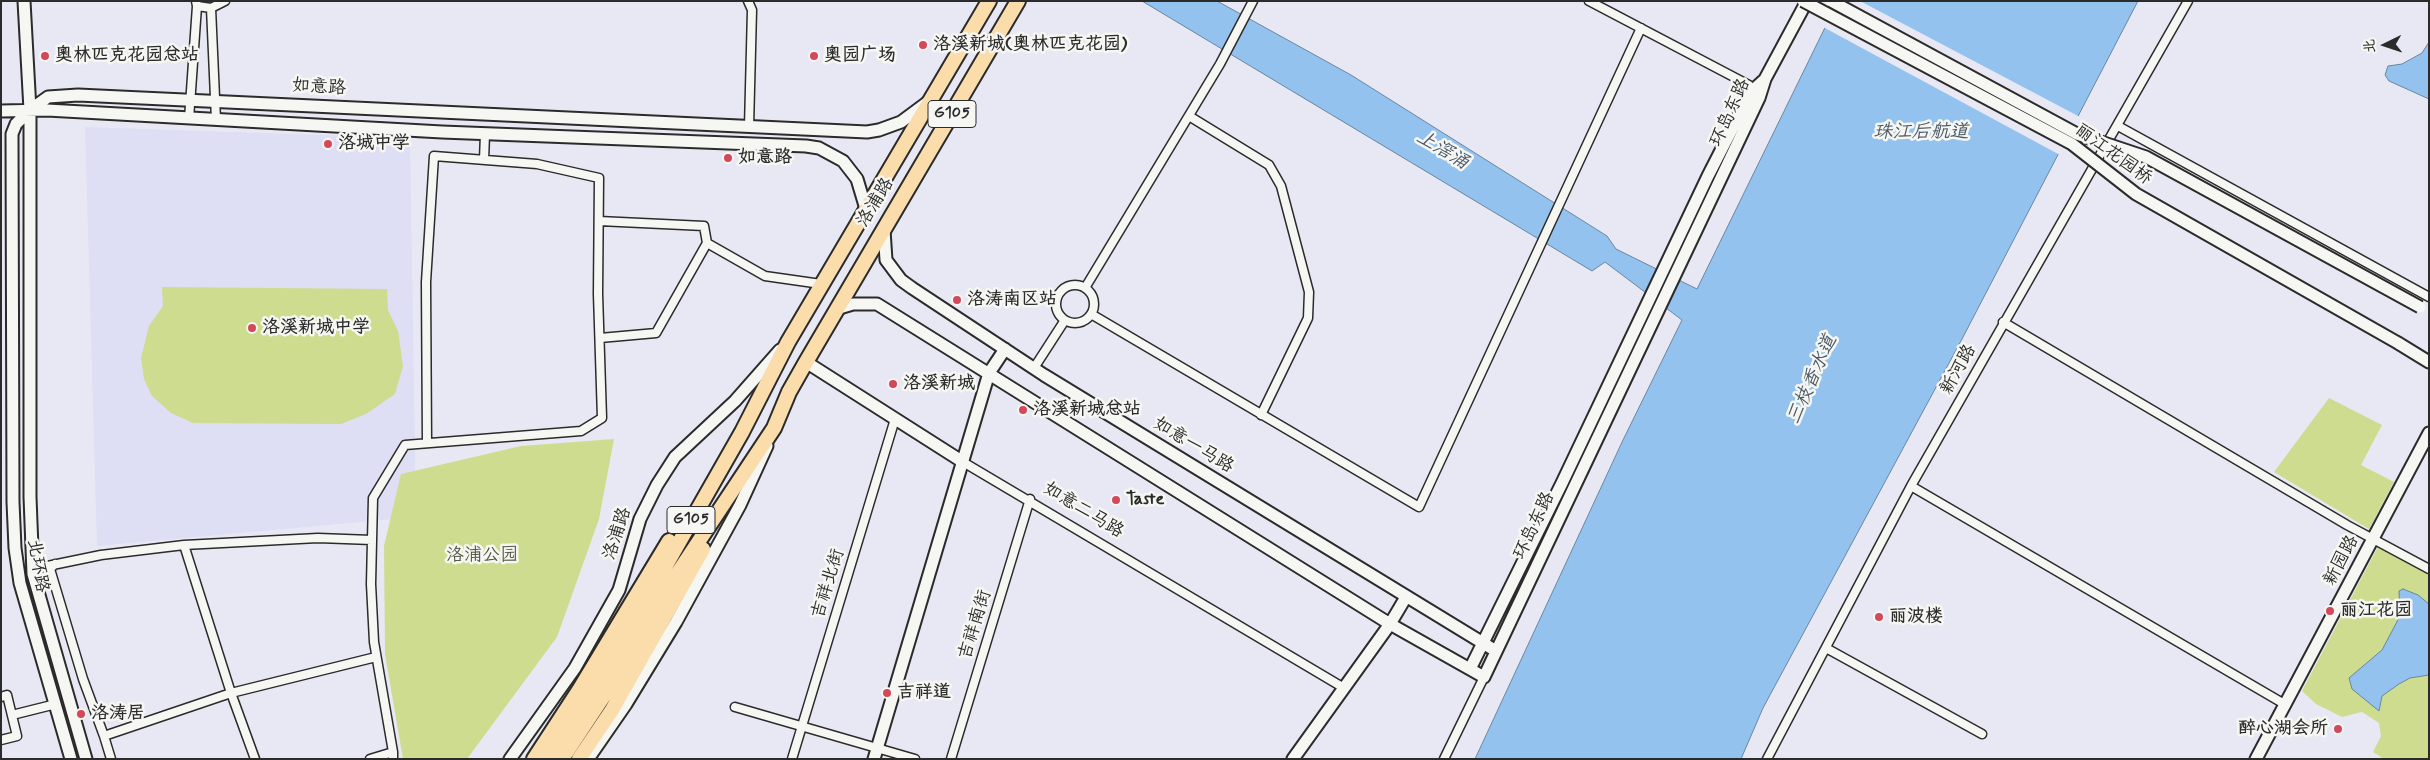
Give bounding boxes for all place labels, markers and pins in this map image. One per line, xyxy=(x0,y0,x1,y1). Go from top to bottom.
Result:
place label: 洛溪新城(奥林匹克花园) xyxy=(933,34,1127,56)
marker: 洛溪新城(奥林匹克花园) xyxy=(917,39,929,51)
place label: 奥林匹克花园总站 xyxy=(55,45,199,67)
place label: 奥园广场 xyxy=(824,45,896,67)
marker: 奥林匹克花园总站 xyxy=(39,50,51,62)
marker: 奥园广场 xyxy=(808,50,820,62)
place label: 洛城中学 xyxy=(338,133,410,155)
marker: 洛城中学 xyxy=(322,138,334,150)
place label: 如意路 xyxy=(738,147,792,169)
marker: 如意路 xyxy=(722,152,734,164)
place label: 洛涛南区站 xyxy=(967,289,1057,311)
marker: 洛涛南区站 xyxy=(951,294,963,306)
place label: 洛溪新城中学 xyxy=(262,317,370,339)
marker: 洛溪新城中学 xyxy=(246,322,258,334)
place label: 洛溪新城 xyxy=(903,373,975,395)
marker: 洛溪新城 xyxy=(887,378,899,390)
place label: 洛溪新城总站 xyxy=(1033,399,1141,421)
marker: 洛溪新城总站 xyxy=(1017,404,1029,416)
place label: Taste xyxy=(1126,489,1164,511)
marker: Taste xyxy=(1110,494,1122,506)
place label: 丽江花园 xyxy=(2340,600,2412,622)
marker: 丽江花园 xyxy=(2324,605,2336,617)
place label: 丽波楼 xyxy=(1889,606,1943,628)
marker: 丽波楼 xyxy=(1873,611,1885,623)
place label: 吉祥道 xyxy=(897,682,951,704)
marker: 吉祥道 xyxy=(881,687,893,699)
place label: 洛涛居 xyxy=(91,703,145,725)
marker: 洛涛居 xyxy=(75,708,87,720)
place label: 醉心湖会所 xyxy=(2238,718,2328,740)
marker: 醉心湖会所 xyxy=(2332,723,2344,735)

